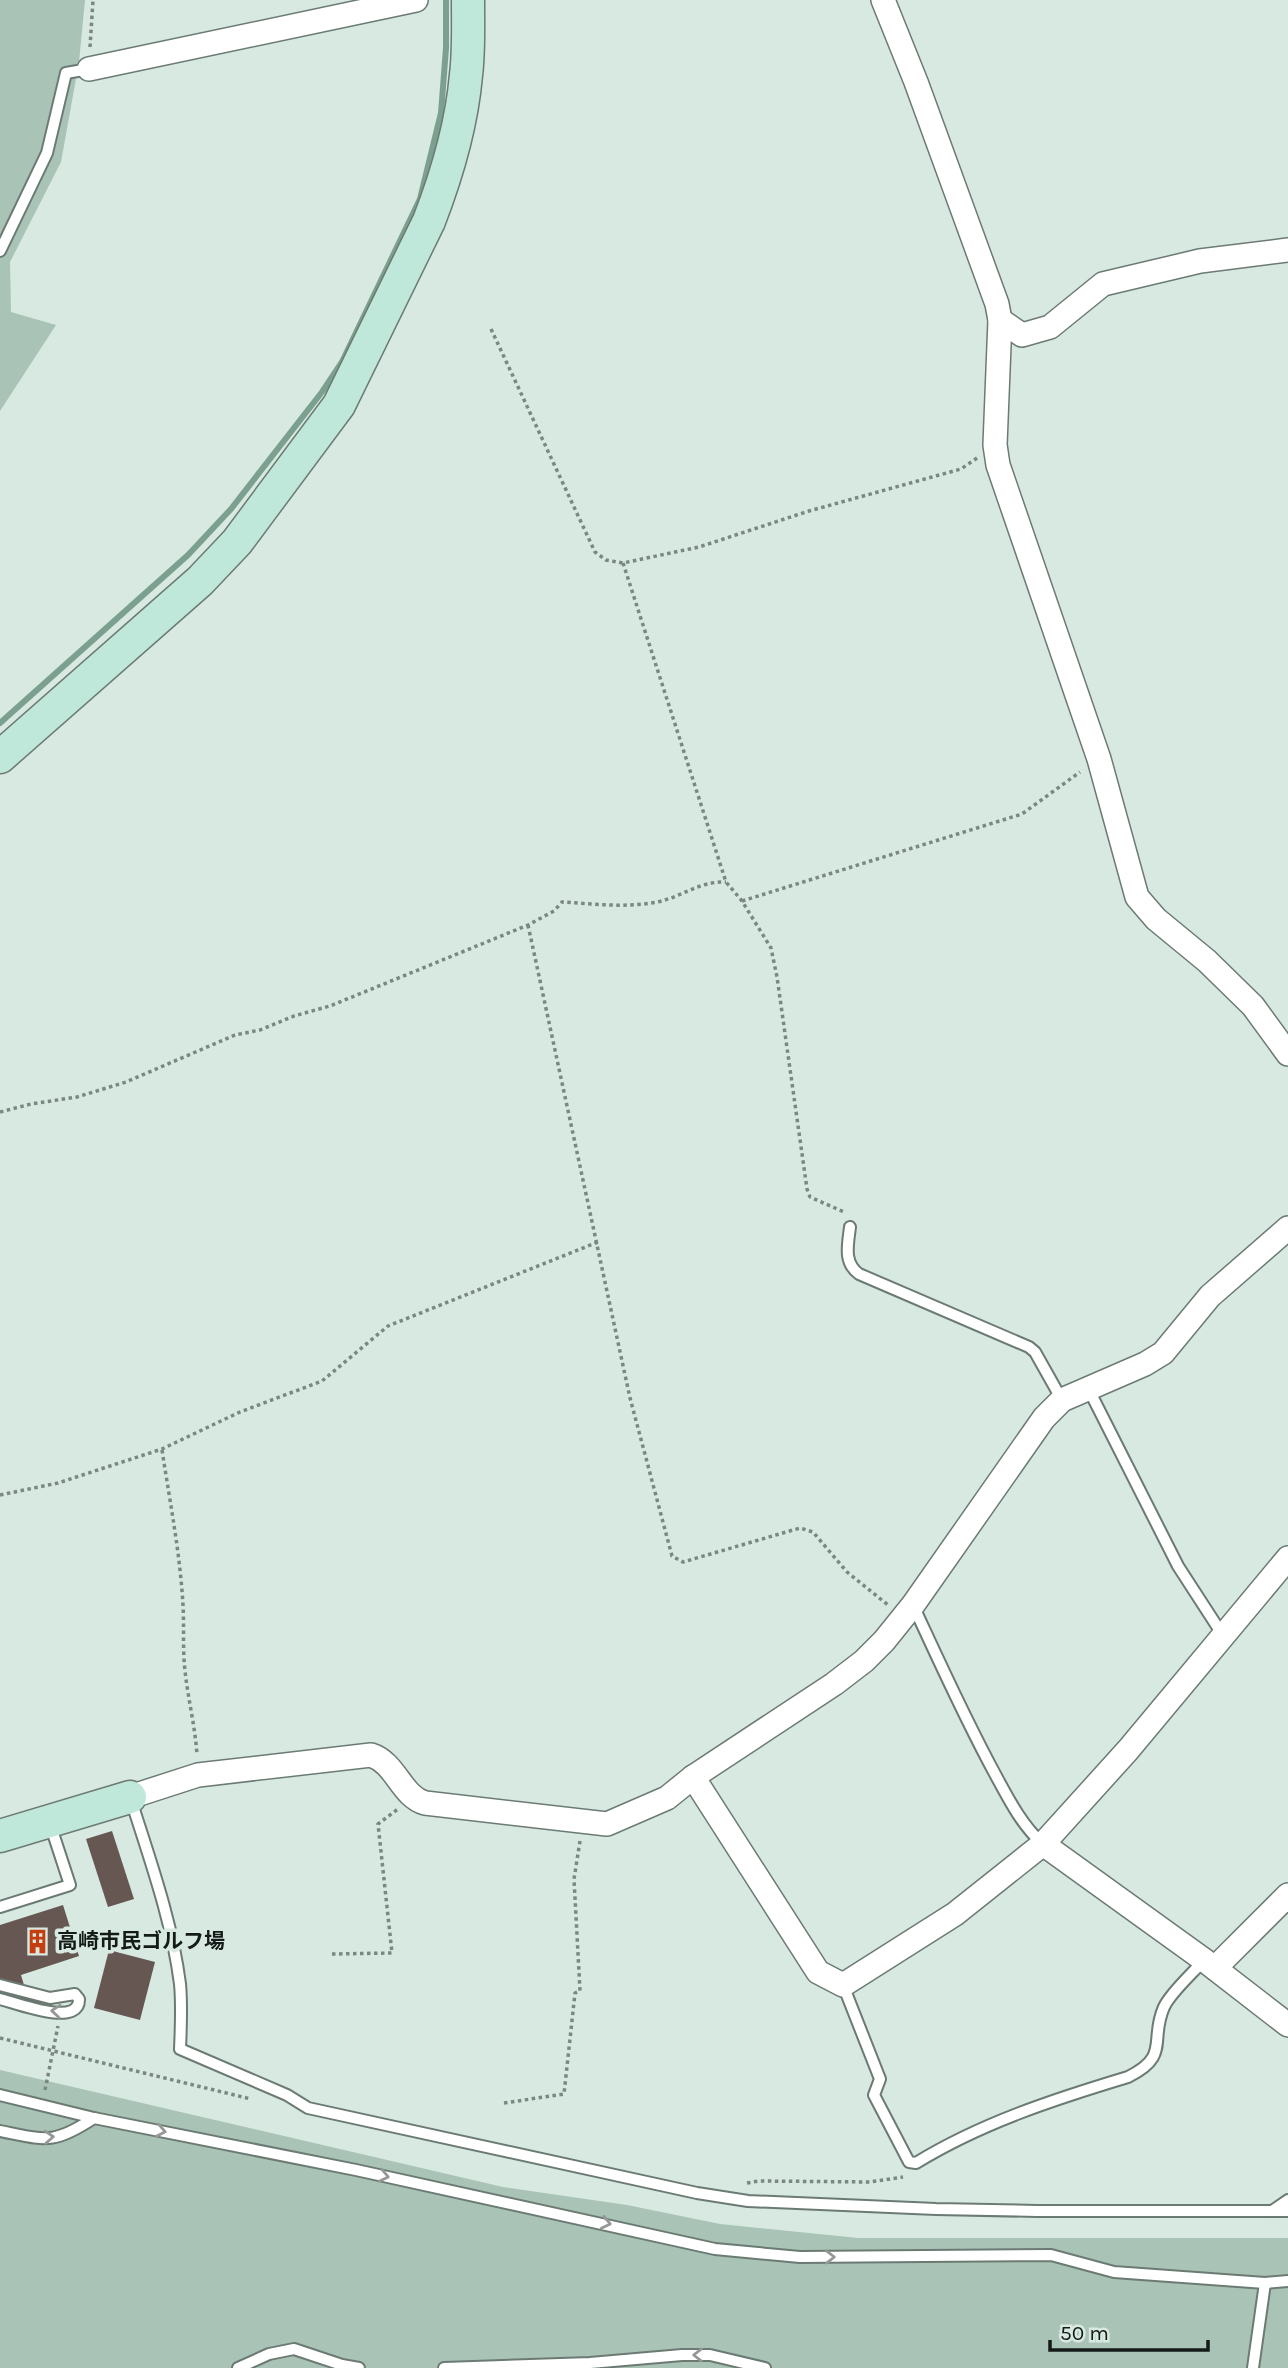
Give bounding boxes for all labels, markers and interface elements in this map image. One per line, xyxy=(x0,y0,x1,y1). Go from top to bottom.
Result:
building icon: 高崎市民ゴルフ場 xyxy=(23,1927,51,1955)
place label: 高崎市民ゴルフ場 xyxy=(57,1929,225,1953)
one-way arrow xyxy=(50,2004,61,2019)
one-way arrow xyxy=(155,2123,167,2138)
one-way arrow xyxy=(44,2130,55,2145)
one-way arrow xyxy=(378,2167,390,2182)
one-way arrow xyxy=(600,2215,612,2230)
one-way arrow xyxy=(826,2249,836,2265)
scale bar xyxy=(1050,2308,1208,2352)
text: 50 m xyxy=(1060,2321,1109,2345)
one-way arrow xyxy=(692,2347,703,2363)

